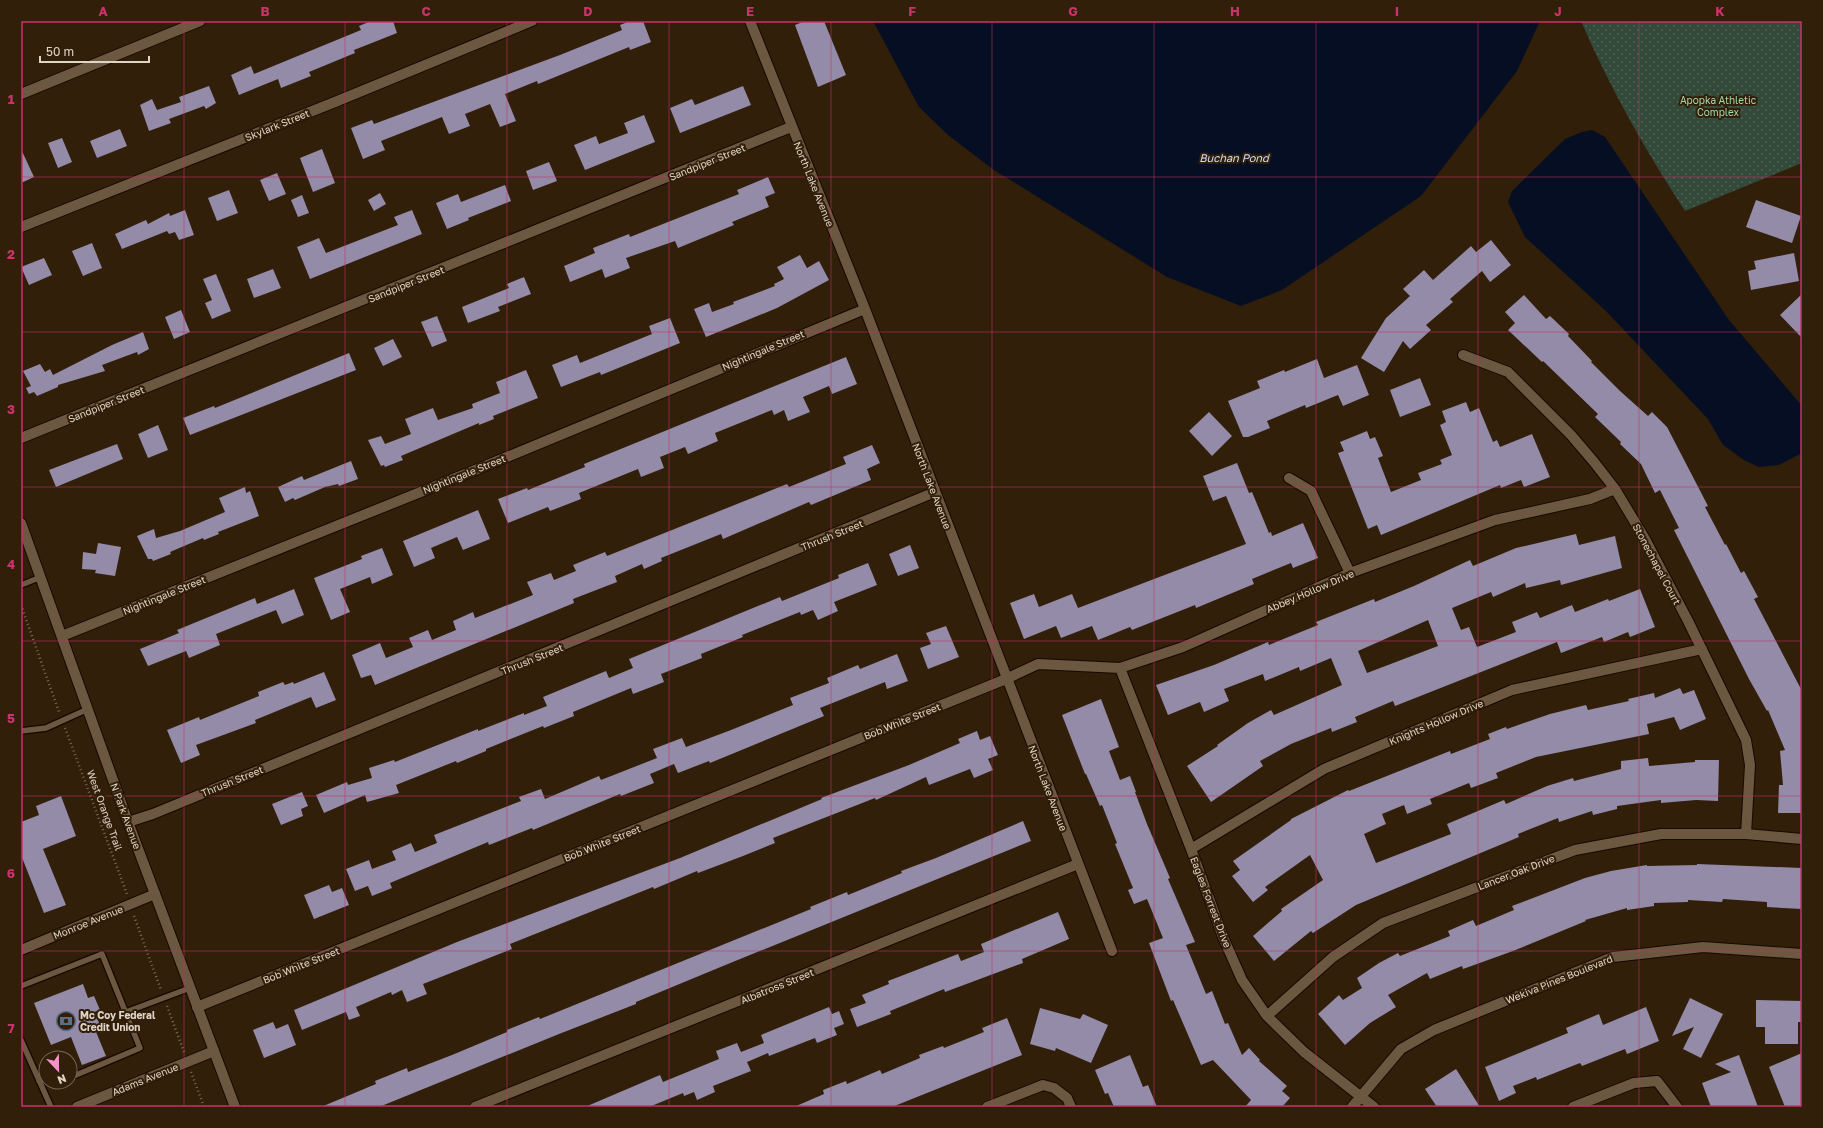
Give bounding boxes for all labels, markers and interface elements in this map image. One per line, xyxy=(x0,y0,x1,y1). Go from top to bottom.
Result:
text: A xyxy=(98,3,108,19)
text: B xyxy=(260,3,270,19)
text: C xyxy=(421,3,431,19)
text: D xyxy=(583,3,593,19)
text: E xyxy=(746,3,754,19)
text: F xyxy=(908,3,916,19)
text: G xyxy=(1068,3,1078,19)
text: H xyxy=(1230,3,1240,19)
text: I xyxy=(1395,3,1399,19)
text: J xyxy=(1554,3,1562,19)
text: K xyxy=(1715,3,1725,19)
scale bar xyxy=(40,38,149,64)
text: 50 m xyxy=(46,44,74,59)
text: 1 xyxy=(8,91,15,107)
park label: Apopka Athletic Complex xyxy=(1680,94,1757,118)
street label: Skylark Street xyxy=(243,107,311,143)
street label: North Lake Avenue xyxy=(791,140,837,229)
street label: Sandpiper Street xyxy=(667,141,747,183)
water label: Buchan Pond xyxy=(1199,151,1270,164)
text: 2 xyxy=(7,246,15,262)
street label: Sandpiper Street xyxy=(366,263,446,305)
street label: Nightingale Street xyxy=(720,327,806,373)
street label: Sandpiper Street xyxy=(66,383,146,425)
text: 3 xyxy=(7,401,15,417)
street label: North Lake Avenue xyxy=(910,441,954,531)
street label: Nightingale Street xyxy=(421,452,507,496)
street label: Thrush Street xyxy=(799,517,865,553)
street label: Stonechapel Court xyxy=(1631,521,1683,607)
text: 4 xyxy=(7,556,15,572)
street label: Abbey Hollow Drive xyxy=(1264,567,1356,615)
street label: Nightingale Street xyxy=(121,573,207,617)
street label: Thrush Street xyxy=(499,641,565,677)
street label: Knights Hollow Drive xyxy=(1387,697,1485,747)
street label: Bob White Street xyxy=(862,700,942,742)
text: 5 xyxy=(7,710,15,726)
street label: North Lake Avenue xyxy=(1026,743,1070,833)
street label: Thrush Street xyxy=(199,763,265,799)
street label: West Orange Trail xyxy=(85,768,125,852)
street label: N Park Avenue xyxy=(108,781,144,851)
street label: Bob White Street xyxy=(562,822,642,864)
street label: Lancer Oak Drive xyxy=(1476,852,1556,892)
street label: Eagles Forrest Drive xyxy=(1188,855,1234,949)
text: 6 xyxy=(7,865,15,881)
street label: Monroe Avenue xyxy=(51,902,125,941)
street label: Bob White Street xyxy=(261,944,341,986)
street label: Wekiva Pines Boulevard xyxy=(1504,952,1614,1006)
street label: Albatross Street xyxy=(739,966,815,1006)
place label: Mc Coy Federal Credit Union xyxy=(80,1009,156,1033)
bank icon: Mc Coy Federal Credit Union xyxy=(55,1010,77,1032)
text: 7 xyxy=(7,1020,15,1036)
north arrow xyxy=(38,1050,78,1090)
street label: Adams Avenue xyxy=(110,1060,180,1098)
text: N xyxy=(56,1072,68,1087)

